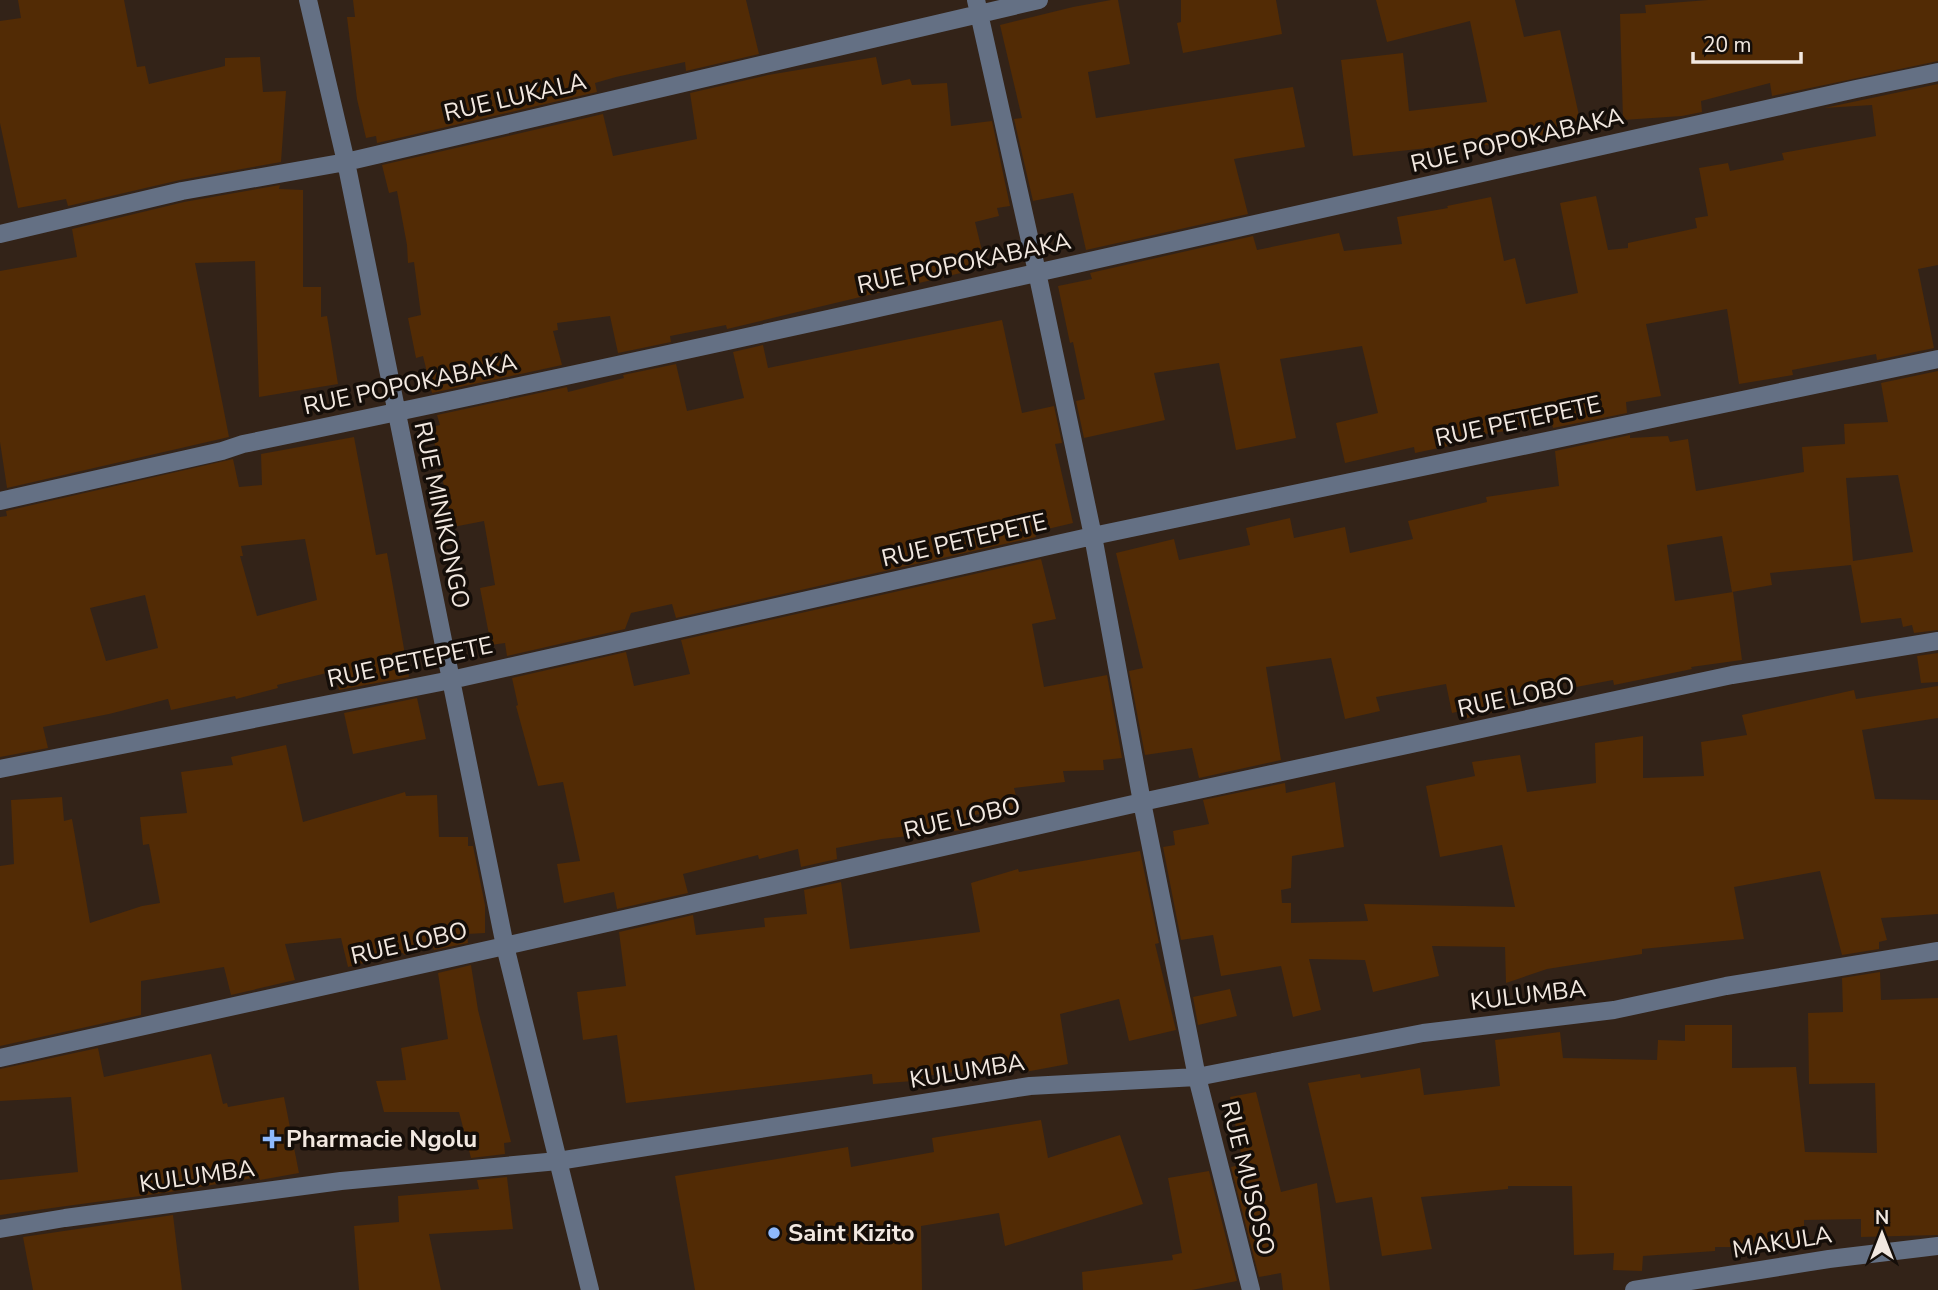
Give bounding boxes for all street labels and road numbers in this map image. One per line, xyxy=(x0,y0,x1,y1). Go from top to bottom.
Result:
street label: RUE LUKALA xyxy=(441,65,590,129)
street label: RUE POPOKABAKA xyxy=(1407,100,1627,180)
street label: RUE POPOKABAKA xyxy=(854,225,1074,301)
street label: RUE POPOKABAKA xyxy=(300,346,520,422)
street label: RUE PETEPETE xyxy=(1432,388,1604,454)
street label: RUE MINIKONGO xyxy=(407,418,477,612)
street label: RUE PETEPETE xyxy=(878,505,1050,575)
street label: RUE PETEPETE xyxy=(324,629,496,695)
street label: RUE LOBO xyxy=(1455,669,1577,725)
street label: RUE LOBO xyxy=(900,789,1024,847)
street label: RUE LOBO xyxy=(347,914,471,972)
street label: KULUMBA xyxy=(1468,972,1588,1018)
street label: KULUMBA xyxy=(907,1046,1027,1096)
street label: RUE MUSOSO xyxy=(1213,1097,1283,1259)
street label: KULUMBA xyxy=(137,1152,257,1200)
street label: MAKULA xyxy=(1730,1218,1835,1266)

